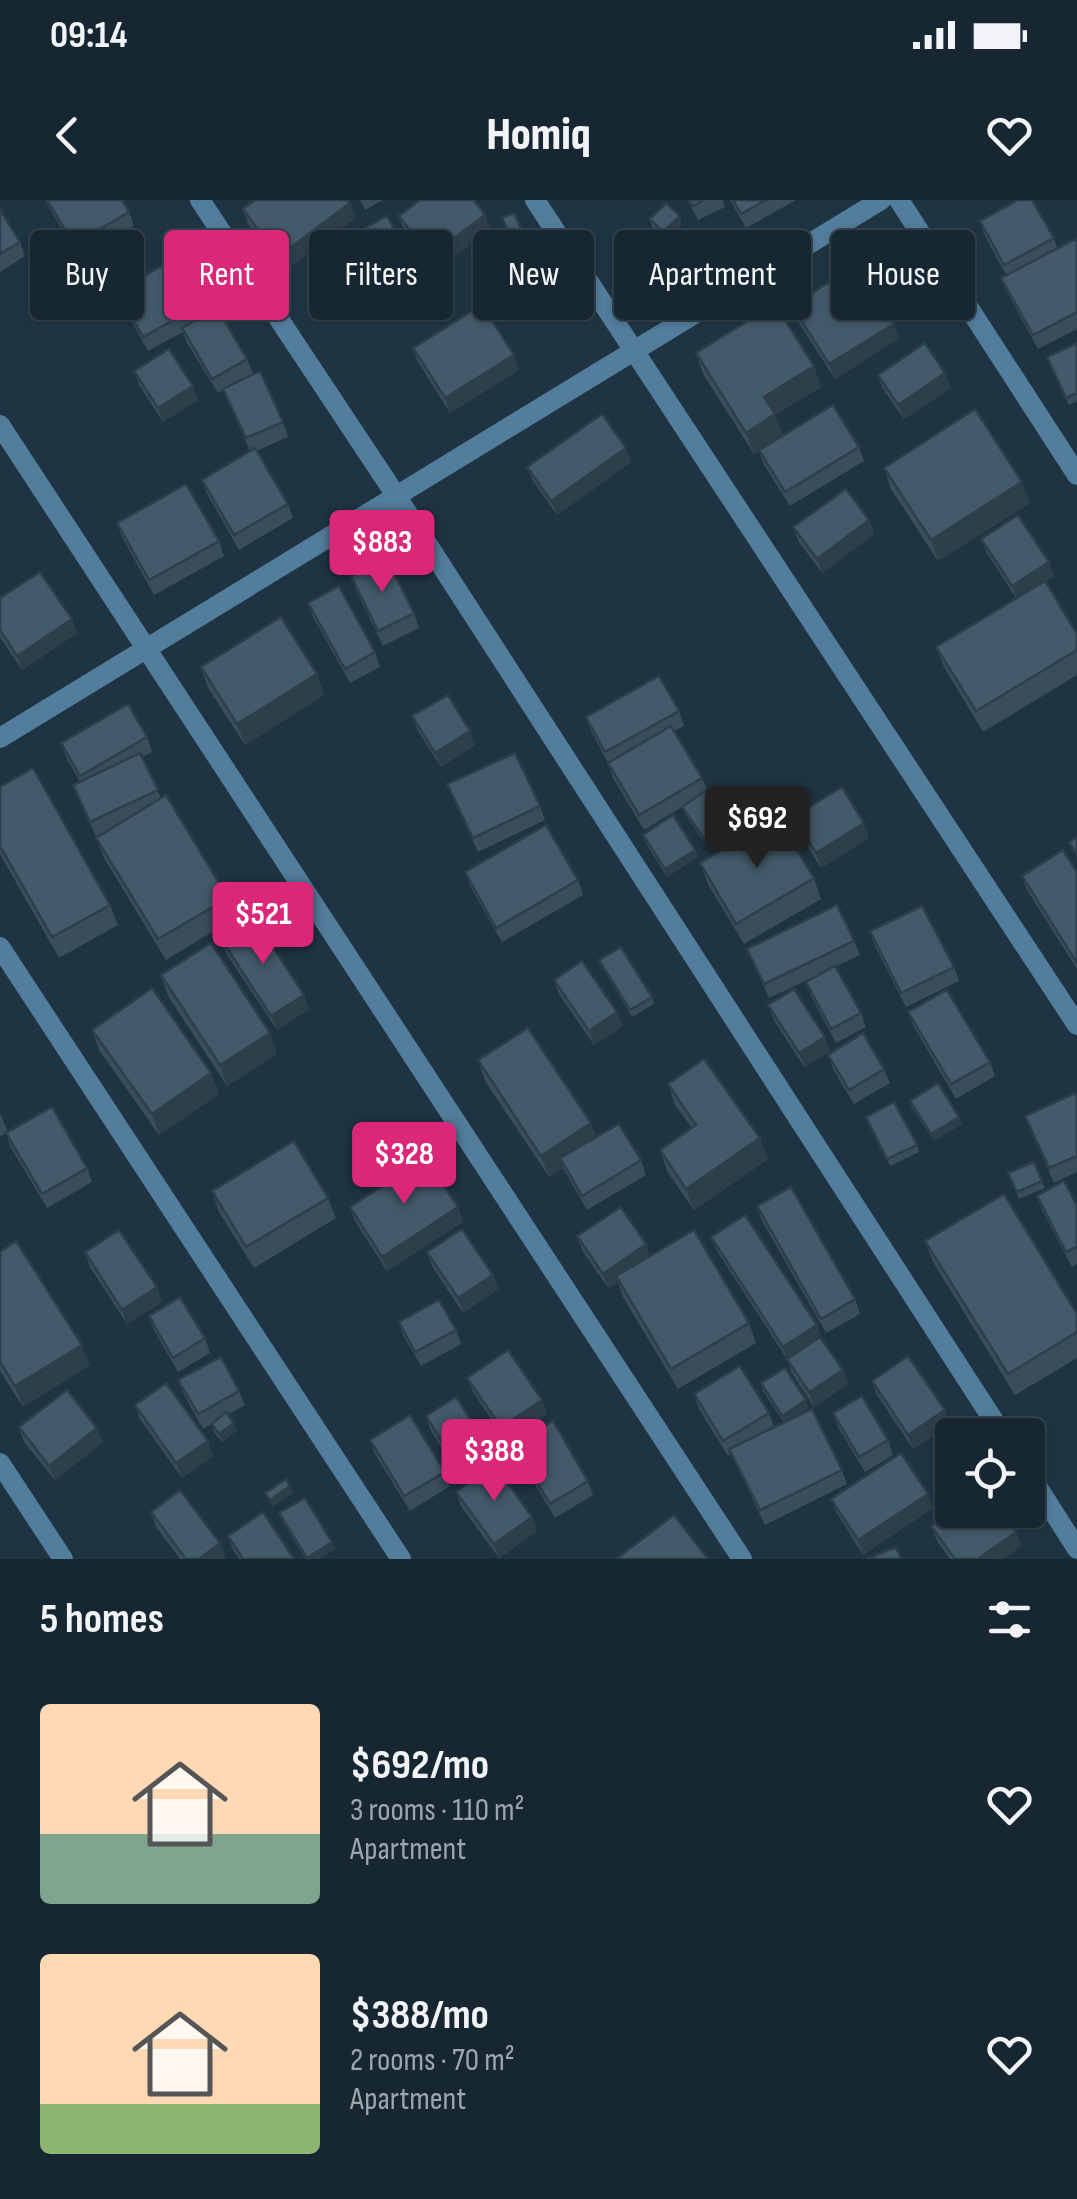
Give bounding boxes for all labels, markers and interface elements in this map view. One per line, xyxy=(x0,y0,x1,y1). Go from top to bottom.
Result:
text: 09:14 xyxy=(50,13,127,58)
icon: back xyxy=(40,108,95,163)
text: Homiq xyxy=(486,108,591,163)
icon: heart xyxy=(982,108,1037,163)
chip: Buy xyxy=(30,230,144,320)
chip: Rent xyxy=(164,230,289,320)
chip: Filters xyxy=(309,230,453,320)
chip: New xyxy=(473,230,594,320)
chip: Apartment xyxy=(614,230,811,320)
chip: House xyxy=(831,230,975,320)
pin: $883 xyxy=(323,510,441,595)
text: $883 xyxy=(352,523,412,562)
pin: $692 xyxy=(698,786,816,871)
text: $692 xyxy=(727,799,787,838)
pin: $521 xyxy=(204,882,322,967)
text: $521 xyxy=(234,895,292,934)
pin: $328 xyxy=(345,1122,463,1207)
text: $328 xyxy=(374,1135,434,1174)
map controls xyxy=(935,1418,1045,1528)
button: locate xyxy=(935,1418,1045,1528)
pin: $388 xyxy=(435,1419,553,1504)
text: $388 xyxy=(464,1432,524,1471)
icon: filters xyxy=(982,1592,1037,1647)
text: 5 homes xyxy=(40,1594,164,1645)
text: $692/mo xyxy=(350,1740,489,1791)
icon: home xyxy=(120,1744,240,1864)
icon: heart xyxy=(982,1777,1037,1832)
text: 3 rooms · 110 m² xyxy=(350,1791,525,1830)
text: Apartment xyxy=(350,1830,466,1869)
text: $388/mo xyxy=(350,1990,489,2041)
icon: home xyxy=(120,1994,240,2114)
icon: heart xyxy=(982,2027,1037,2082)
text: 2 rooms · 70 m² xyxy=(350,2041,515,2080)
text: Apartment xyxy=(350,2080,466,2119)

